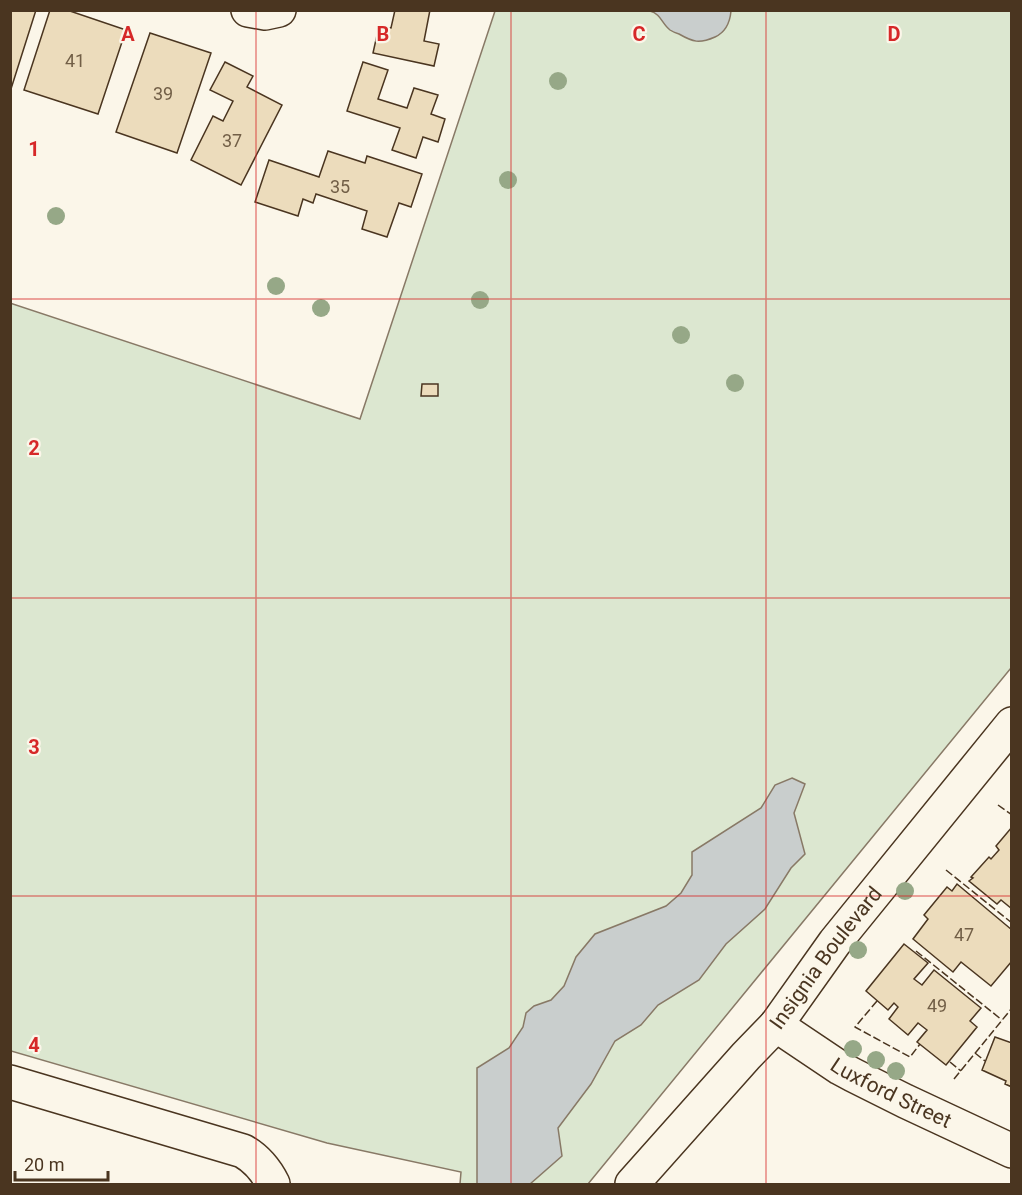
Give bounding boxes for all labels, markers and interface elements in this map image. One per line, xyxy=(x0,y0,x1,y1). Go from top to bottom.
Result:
text: A xyxy=(121,22,135,46)
text: B xyxy=(377,22,389,46)
text: C xyxy=(632,22,646,46)
text: D xyxy=(888,22,901,46)
house number: 41 xyxy=(65,50,85,71)
house number: 39 xyxy=(153,83,173,104)
house number: 37 xyxy=(222,130,242,151)
text: 1 xyxy=(28,137,40,161)
house number: 35 xyxy=(330,176,350,197)
text: 2 xyxy=(28,436,40,460)
text: 3 xyxy=(28,735,40,759)
street label: Insignia Boulevard xyxy=(765,882,887,1034)
house number: 47 xyxy=(954,924,974,945)
house number: 49 xyxy=(927,995,947,1016)
text: 4 xyxy=(28,1033,40,1057)
street label: Luxford Street xyxy=(826,1053,955,1133)
scale bar xyxy=(15,1144,108,1182)
text: 20 m xyxy=(24,1154,64,1175)

